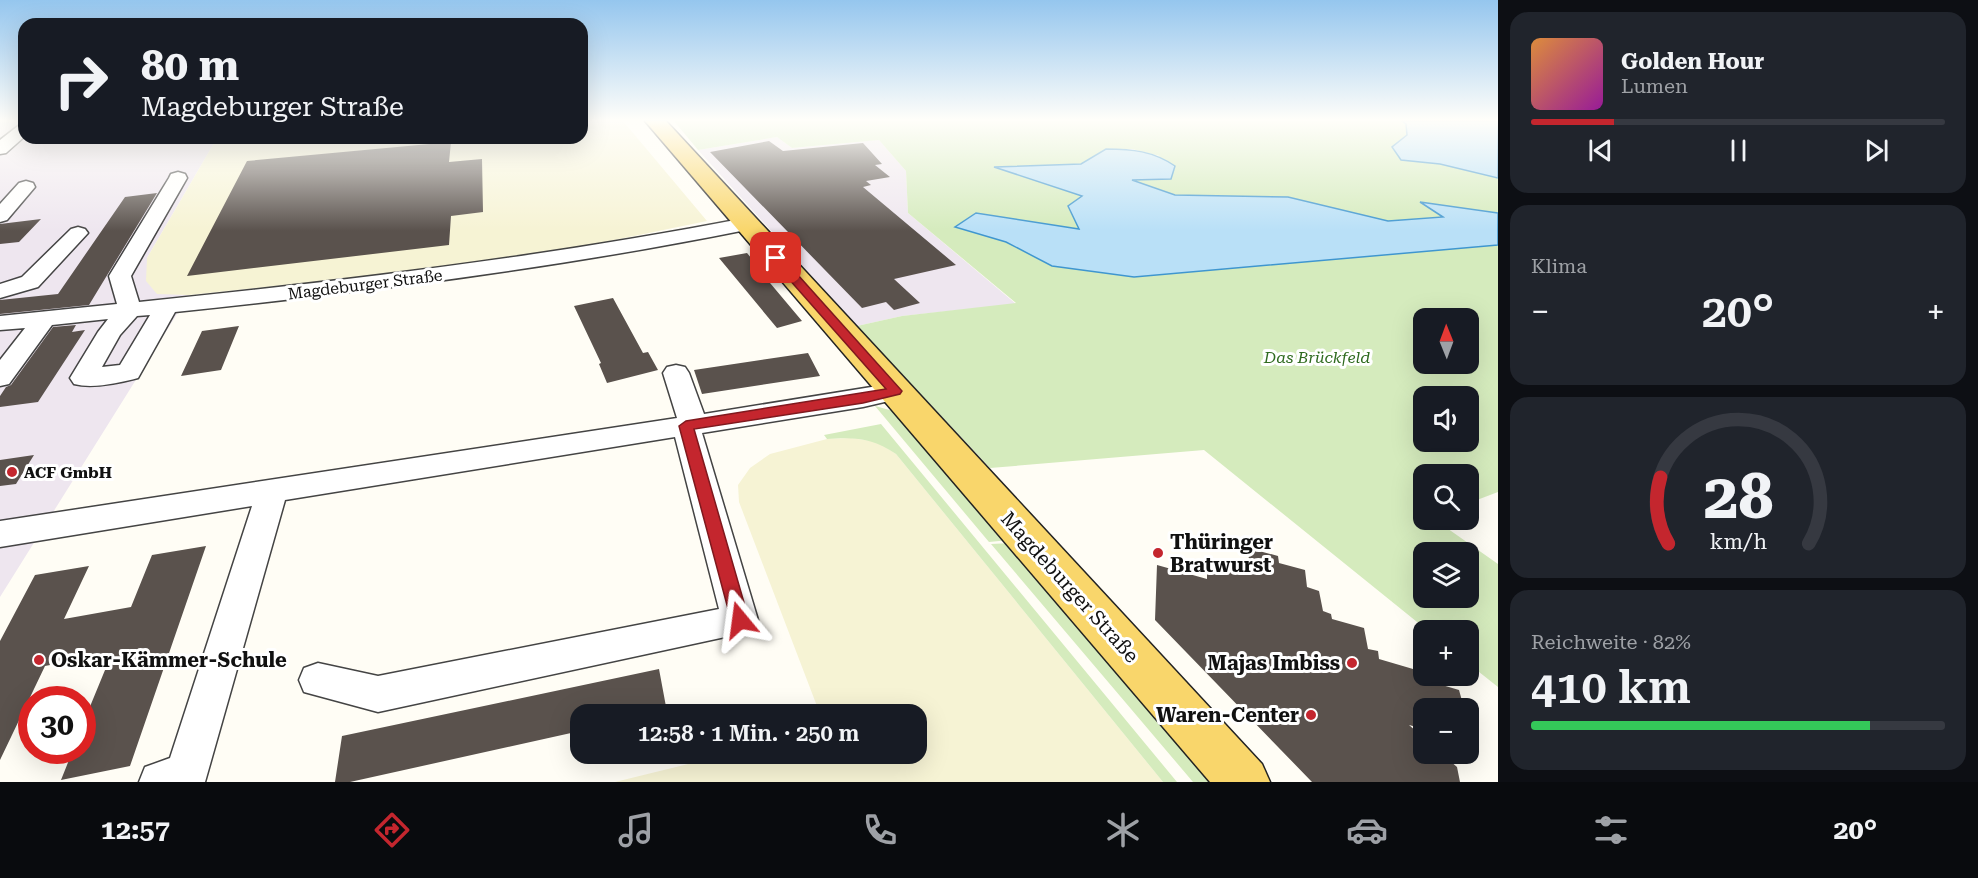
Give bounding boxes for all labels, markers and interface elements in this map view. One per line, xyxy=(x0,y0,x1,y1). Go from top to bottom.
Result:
text: 80 m xyxy=(141,41,239,90)
icon: right xyxy=(42,42,120,120)
text: Golden Hour xyxy=(1621,49,1764,74)
text: Lumen xyxy=(1621,74,1688,98)
text: Magdeburger Straße xyxy=(141,91,404,123)
icon: previous xyxy=(1584,134,1617,167)
icon: pause xyxy=(1722,134,1755,167)
icon: next xyxy=(1860,134,1893,167)
pin xyxy=(750,232,801,283)
icon: arrive xyxy=(759,241,792,274)
text: Klima xyxy=(1531,254,1587,278)
street label: Magdeburger Straße xyxy=(287,266,444,303)
text: 20° xyxy=(1702,285,1774,338)
text: − xyxy=(1531,292,1549,331)
text: + xyxy=(1927,292,1945,331)
north arrow xyxy=(1413,308,1479,374)
map controls xyxy=(1413,308,1479,764)
park label: Das Brückfeld xyxy=(1263,348,1370,367)
button: sound xyxy=(1413,386,1479,452)
text: 28 xyxy=(1703,460,1773,533)
place label: ACF GmbH xyxy=(24,463,112,482)
button: search xyxy=(1413,464,1479,530)
marker: ACF GmbH xyxy=(5,465,19,479)
street label: Magdeburger Straße xyxy=(996,507,1144,667)
place label: Thüringer Bratwurst xyxy=(1170,530,1273,577)
text: km/h xyxy=(1709,530,1767,555)
button: layers xyxy=(1413,542,1479,608)
marker: Thüringer Bratwurst xyxy=(1151,546,1165,560)
position arrow xyxy=(708,588,772,652)
button: + xyxy=(1413,620,1479,686)
text: Reichweite · 82% xyxy=(1531,630,1691,654)
place label: Oskar-Kämmer-Schule xyxy=(51,648,287,672)
place label: Majas Imbiss xyxy=(1208,651,1340,675)
marker: Oskar-Kämmer-Schule xyxy=(32,653,46,667)
marker: Majas Imbiss xyxy=(1345,656,1359,670)
text: 410 km xyxy=(1531,661,1691,714)
speed limit sign: 30 xyxy=(18,686,96,764)
button: − xyxy=(1413,698,1479,764)
place label: Waren-Center xyxy=(1156,703,1299,727)
marker: Waren-Center xyxy=(1304,708,1318,722)
text: 12:58 · 1 Min. · 250 m xyxy=(638,721,859,746)
icon: directions xyxy=(371,809,413,851)
icon: music xyxy=(615,809,657,851)
icon: phone xyxy=(859,809,901,851)
icon: climate xyxy=(1102,809,1144,851)
icon: car xyxy=(1346,809,1388,851)
icon: filters xyxy=(1590,809,1632,851)
text: 12:57 xyxy=(101,814,170,846)
text: 20° xyxy=(1833,814,1877,846)

